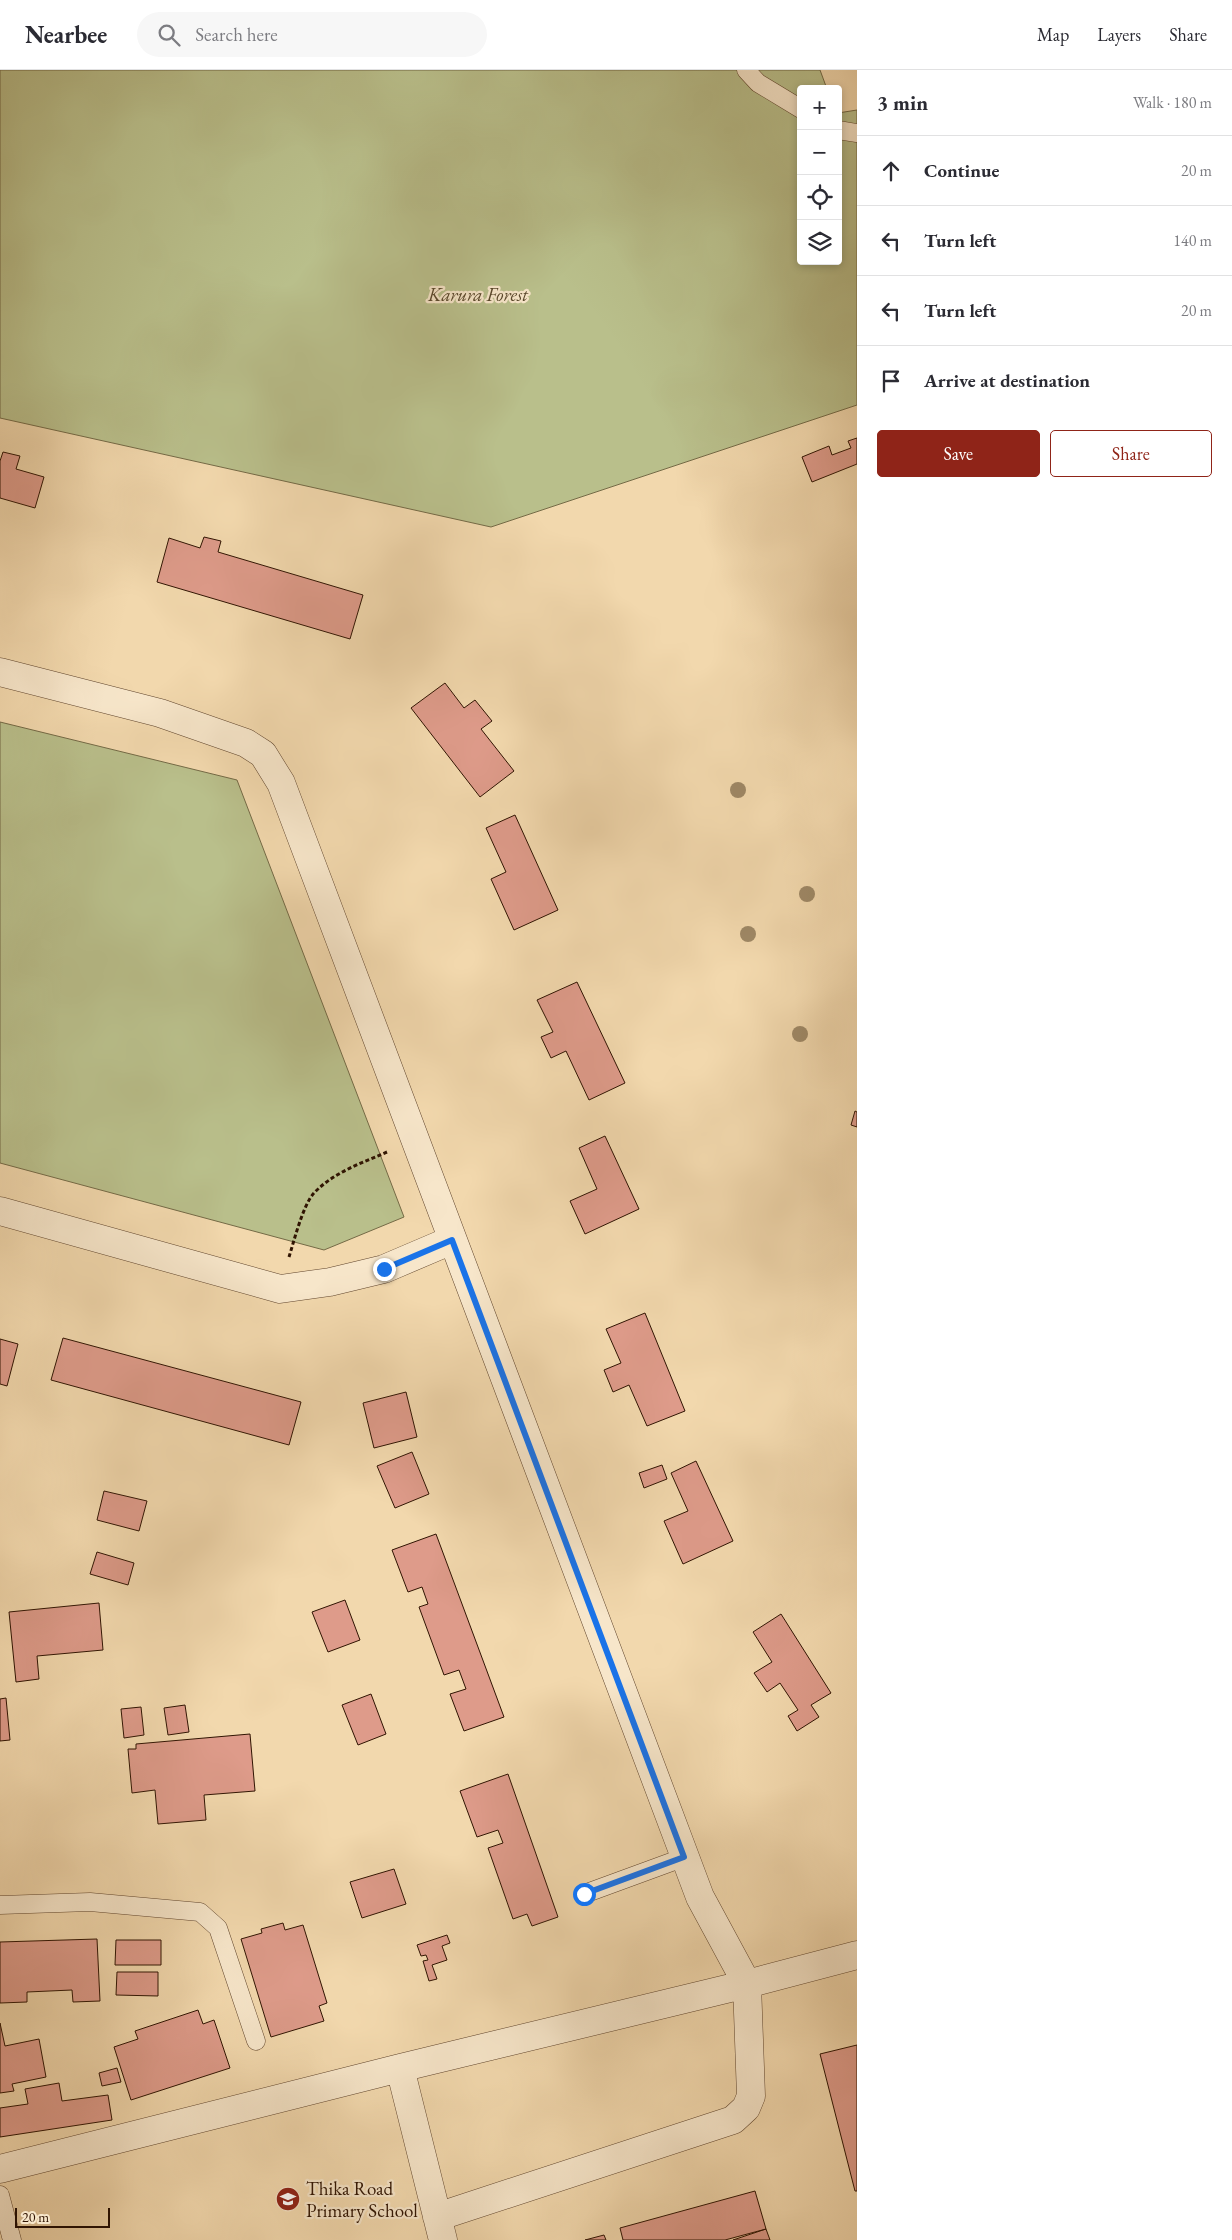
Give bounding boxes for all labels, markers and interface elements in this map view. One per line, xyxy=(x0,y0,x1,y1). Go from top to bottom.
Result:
search box xyxy=(137,12,487,57)
text: Nearbee xyxy=(25,19,107,50)
icon: search xyxy=(155,21,183,49)
text: Search here xyxy=(195,22,278,47)
text: Map xyxy=(1037,23,1069,46)
text: Layers xyxy=(1097,23,1141,46)
text: Share xyxy=(1169,23,1207,46)
map controls xyxy=(797,85,842,265)
button: + xyxy=(797,85,842,130)
text: 3 min xyxy=(877,89,928,116)
text: Walk · 180 m xyxy=(1133,92,1212,113)
button: − xyxy=(797,130,842,175)
icon: ahead xyxy=(877,157,905,185)
text: Continue xyxy=(924,158,999,183)
text: 20 m xyxy=(1181,160,1212,181)
button: locate xyxy=(797,175,842,220)
button: layers xyxy=(797,220,842,265)
icon: left xyxy=(877,227,905,255)
text: Turn left xyxy=(924,228,996,253)
text: 140 m xyxy=(1173,230,1212,251)
park label: Karura Forest xyxy=(427,282,529,307)
icon: left xyxy=(877,297,905,325)
text: Turn left xyxy=(924,298,996,323)
text: 20 m xyxy=(1181,300,1212,321)
icon: arrive xyxy=(877,367,905,395)
text: Arrive at destination xyxy=(924,368,1090,393)
button: Save xyxy=(877,430,1040,477)
button: Share xyxy=(1050,430,1212,477)
route end xyxy=(373,1258,396,1281)
route start xyxy=(573,1883,596,1906)
place label: Thika Road Primary School xyxy=(306,2176,418,2223)
school or university icon: Thika Road Primary School xyxy=(275,2186,301,2212)
scale bar xyxy=(15,2205,110,2228)
text: 20 m xyxy=(22,2208,49,2226)

